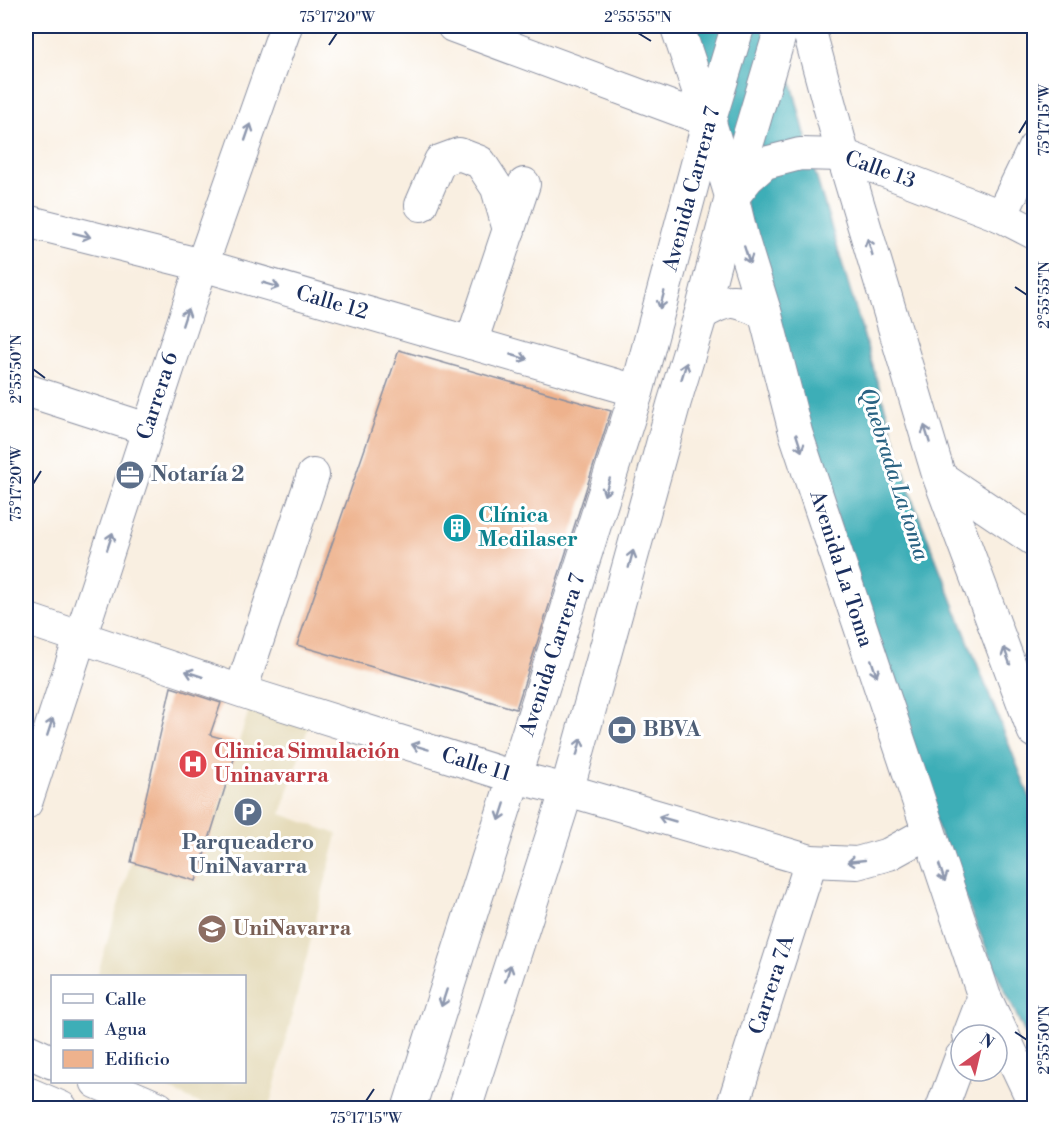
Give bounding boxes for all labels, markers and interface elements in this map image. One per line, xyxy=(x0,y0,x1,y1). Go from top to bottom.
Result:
text: 75°17'20"W xyxy=(299,8,375,27)
text: 2°55'55"N xyxy=(604,8,672,27)
text: 75°17'15"W xyxy=(1035,84,1054,156)
street label: Avenida Carrera 7 xyxy=(657,104,727,275)
one-way arrow xyxy=(244,123,255,142)
street label: Calle 13 xyxy=(841,145,919,195)
one-way arrow xyxy=(72,230,91,242)
one-way arrow xyxy=(864,238,875,257)
one-way arrow xyxy=(742,245,753,264)
text: 2°55'55"N xyxy=(1035,261,1054,329)
one-way arrow xyxy=(261,280,280,292)
street label: Calle 12 xyxy=(293,280,371,326)
one-way arrow xyxy=(656,290,667,309)
one-way arrow xyxy=(180,308,191,326)
text: 2°55'50"N xyxy=(7,334,26,404)
street label: Carrera 6 xyxy=(132,349,184,443)
one-way arrow xyxy=(509,352,528,363)
one-way arrow xyxy=(679,362,690,381)
water label: Quebrada La toma xyxy=(853,384,935,564)
one-way arrow xyxy=(920,424,931,443)
one-way arrow xyxy=(794,433,805,452)
text: 75°17'20"W xyxy=(7,446,26,522)
office icon: Notaría 2 xyxy=(114,459,146,491)
place label: Notaría 2 xyxy=(151,462,244,488)
one-way arrow xyxy=(601,477,612,496)
street label: Avenida La Toma xyxy=(803,487,879,651)
place label: Clínica Medilaser xyxy=(478,503,578,553)
building icon: Clínica Medilaser xyxy=(441,512,473,544)
one-way arrow xyxy=(105,532,116,551)
one-way arrow xyxy=(625,549,637,568)
street label: Avenida Carrera 7 xyxy=(514,570,592,740)
one-way arrow xyxy=(1000,648,1011,666)
one-way arrow xyxy=(869,658,880,677)
one-way arrow xyxy=(185,668,204,679)
bank icon: BBVA xyxy=(606,714,638,746)
place label: BBVA xyxy=(643,717,701,743)
one-way arrow xyxy=(45,718,56,737)
one-way arrow xyxy=(574,737,585,756)
place label: Clinica Simulación Uninavarra xyxy=(214,739,400,789)
one-way arrow xyxy=(411,741,430,752)
street label: Calle 11 xyxy=(438,742,514,788)
hospital icon: Clinica Simulación Uninavarra xyxy=(177,748,209,780)
parking icon: Parqueadero UniNavarra xyxy=(232,796,264,828)
one-way arrow xyxy=(496,802,507,821)
one-way arrow xyxy=(658,813,677,824)
place label: Parqueadero UniNavarra xyxy=(182,830,314,880)
one-way arrow xyxy=(847,856,866,867)
one-way arrow xyxy=(938,863,949,881)
school or university icon: UniNavarra xyxy=(196,913,228,945)
place label: UniNavarra xyxy=(233,916,352,942)
street label: Carrera 7A xyxy=(744,931,800,1038)
one-way arrow xyxy=(503,964,514,983)
legend xyxy=(51,975,246,1083)
text: Calle xyxy=(105,988,146,1011)
one-way arrow xyxy=(438,988,449,1007)
text: 2°55'50"N xyxy=(1035,1005,1054,1075)
text: Agua xyxy=(104,1018,147,1041)
north arrow xyxy=(949,1023,1009,1083)
text: N xyxy=(976,1030,998,1053)
text: Edificio xyxy=(105,1048,170,1071)
text: 75°17'15"W xyxy=(330,1109,402,1128)

